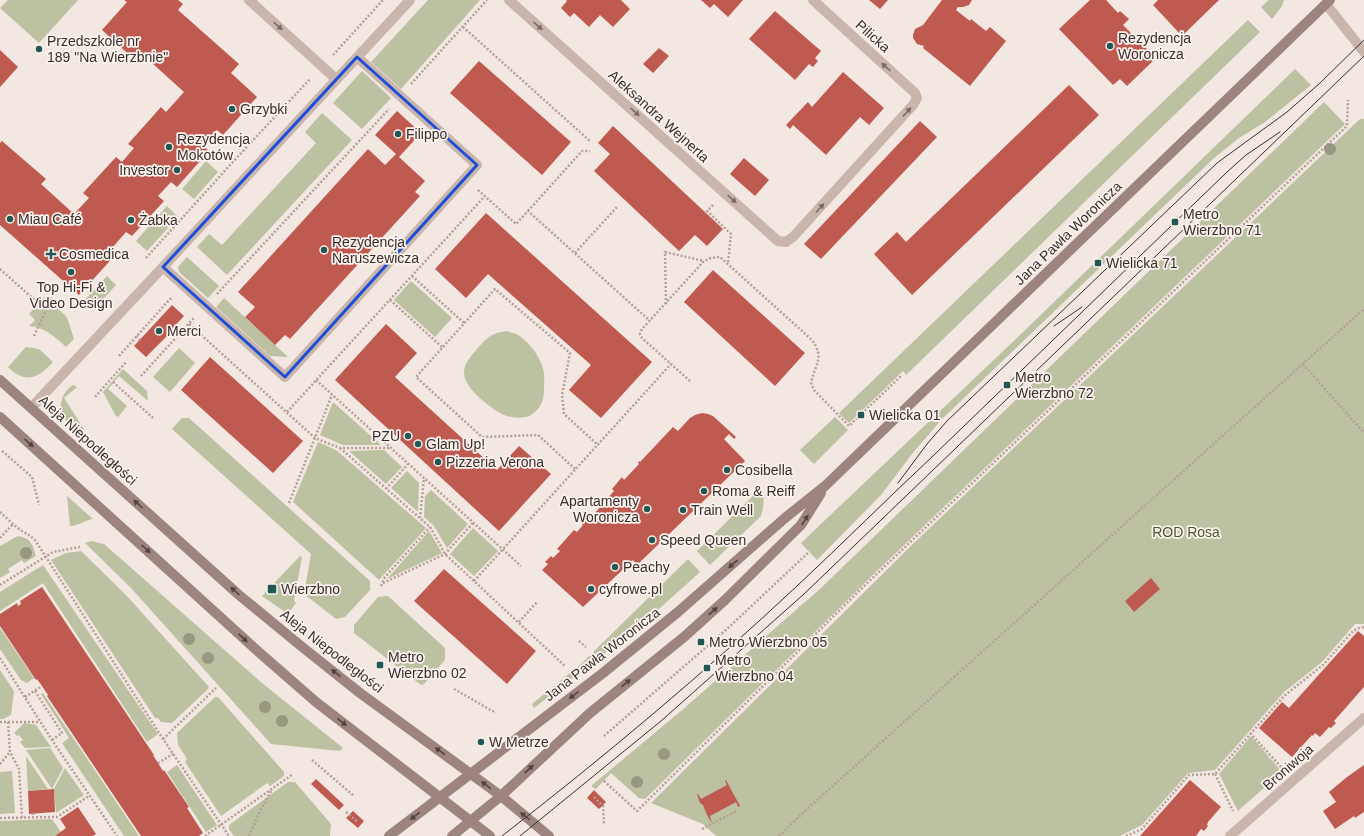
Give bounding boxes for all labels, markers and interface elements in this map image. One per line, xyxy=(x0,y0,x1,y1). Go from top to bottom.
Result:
street label: Pilicka xyxy=(853,17,894,56)
one-way arrow xyxy=(273,21,283,31)
one-way arrow xyxy=(533,21,542,30)
place label: Rezydencja Woronicza xyxy=(1118,30,1191,62)
place label: Przedszkole nr 189 "Na Wierzbnie" xyxy=(47,33,168,65)
marker: Rezydencja Woronicza xyxy=(1105,41,1115,51)
marker: Przedszkole nr 189 "Na Wierzbnie" xyxy=(34,44,44,54)
one-way arrow xyxy=(881,62,891,71)
street label: Aleksandra Wejnerta xyxy=(605,67,713,165)
place label: Grzybki xyxy=(240,101,287,117)
marker: Grzybki xyxy=(227,104,237,114)
one-way arrow xyxy=(903,107,912,117)
one-way arrow xyxy=(629,108,640,117)
place label: Filippo xyxy=(406,126,447,142)
marker: Filippo xyxy=(393,129,403,139)
place label: Rezydencja Mokotów xyxy=(177,131,250,163)
marker: Rezydencja Mokotów xyxy=(164,142,174,152)
place label: Investor xyxy=(119,162,169,178)
marker: Investor xyxy=(172,165,182,175)
street label: Jana Pawła Woronicza xyxy=(1011,178,1125,288)
one-way arrow xyxy=(727,194,737,204)
one-way arrow xyxy=(815,203,824,213)
place label: Metro Wierzbno 71 xyxy=(1183,206,1262,238)
place label: Miau Café xyxy=(18,211,82,227)
place label: Żabka xyxy=(139,211,178,228)
marker: Miau Café xyxy=(5,214,15,224)
marker: Żabka xyxy=(126,215,136,225)
marker: Metro Wierzbno 71 xyxy=(1170,217,1180,227)
place label: Rezydencja Naruszewicza xyxy=(332,234,419,266)
marker: Rezydencja Naruszewicza xyxy=(319,245,329,255)
place label: Cosmedica xyxy=(59,246,129,262)
marker: Cosmedica xyxy=(46,249,56,259)
place label: Wielicka 71 xyxy=(1106,255,1178,271)
marker: Wielicka 71 xyxy=(1093,258,1103,268)
marker: Top Hi-Fi & Video Design xyxy=(66,267,76,277)
place label: Top Hi-Fi & Video Design xyxy=(29,279,113,311)
place label: Merci xyxy=(167,323,201,339)
marker: Merci xyxy=(154,326,164,336)
place label: Metro Wierzbno 72 xyxy=(1015,369,1094,401)
marker: Metro Wierzbno 72 xyxy=(1002,380,1012,390)
street label: Aleja Niepodległości xyxy=(36,392,140,488)
place label: Wielicka 01 xyxy=(869,407,941,423)
marker: Wielicka 01 xyxy=(856,410,866,420)
place label: PZU xyxy=(372,428,400,444)
marker: PZU xyxy=(403,431,413,441)
place label: Glam Up! xyxy=(426,436,485,452)
one-way arrow xyxy=(24,439,34,448)
marker: Glam Up! xyxy=(413,439,423,449)
place label: Pizzeria Verona xyxy=(446,454,544,470)
marker: Pizzeria Verona xyxy=(433,457,443,467)
place label: Cosibella xyxy=(735,462,793,478)
marker: Cosibella xyxy=(722,465,732,475)
place label: Roma & Reiff xyxy=(712,483,795,499)
marker: Roma & Reiff xyxy=(699,486,709,496)
place label: Apartamenty Woronicza xyxy=(560,493,639,525)
one-way arrow xyxy=(133,499,143,509)
place label: Train Well xyxy=(691,502,753,518)
marker: Apartamenty Woronicza xyxy=(642,504,652,514)
marker: Train Well xyxy=(678,505,688,515)
one-way arrow xyxy=(801,514,808,525)
park label: ROD Rosa xyxy=(1152,524,1220,540)
place label: Speed Queen xyxy=(660,532,746,548)
marker: Speed Queen xyxy=(647,535,657,545)
one-way arrow xyxy=(142,544,151,553)
place label: Peachy xyxy=(623,559,670,575)
one-way arrow xyxy=(728,559,737,568)
marker: Peachy xyxy=(610,562,620,572)
place label: Wierzbno xyxy=(281,581,340,597)
place label: cyfrowe.pl xyxy=(599,581,662,597)
marker: Wierzbno xyxy=(266,583,278,595)
marker: cyfrowe.pl xyxy=(586,584,596,594)
one-way arrow xyxy=(230,586,240,596)
street label: Jana Pawła Woronicza xyxy=(541,604,663,704)
street label: Aleja Niepodległości xyxy=(277,606,387,696)
one-way arrow xyxy=(708,607,717,616)
one-way arrow xyxy=(239,633,248,642)
place label: Metro Wierzbno 05 xyxy=(709,634,827,650)
marker: Metro Wierzbno 05 xyxy=(696,637,706,647)
place label: Metro Wierzbno 02 xyxy=(388,649,467,681)
place label: Metro Wierzbno 04 xyxy=(715,652,794,684)
marker: Metro Wierzbno 02 xyxy=(375,660,385,670)
marker: Metro Wierzbno 04 xyxy=(702,663,712,673)
one-way arrow xyxy=(330,669,341,678)
one-way arrow xyxy=(621,679,632,687)
one-way arrow xyxy=(568,691,579,699)
one-way arrow xyxy=(337,718,348,726)
place label: W Metrze xyxy=(489,734,549,750)
marker: W Metrze xyxy=(476,737,486,747)
street label: Broniwoja xyxy=(1260,741,1317,793)
one-way arrow xyxy=(434,747,445,755)
one-way arrow xyxy=(524,765,535,774)
one-way arrow xyxy=(481,781,492,789)
one-way arrow xyxy=(520,811,531,820)
one-way arrow xyxy=(409,812,420,820)

